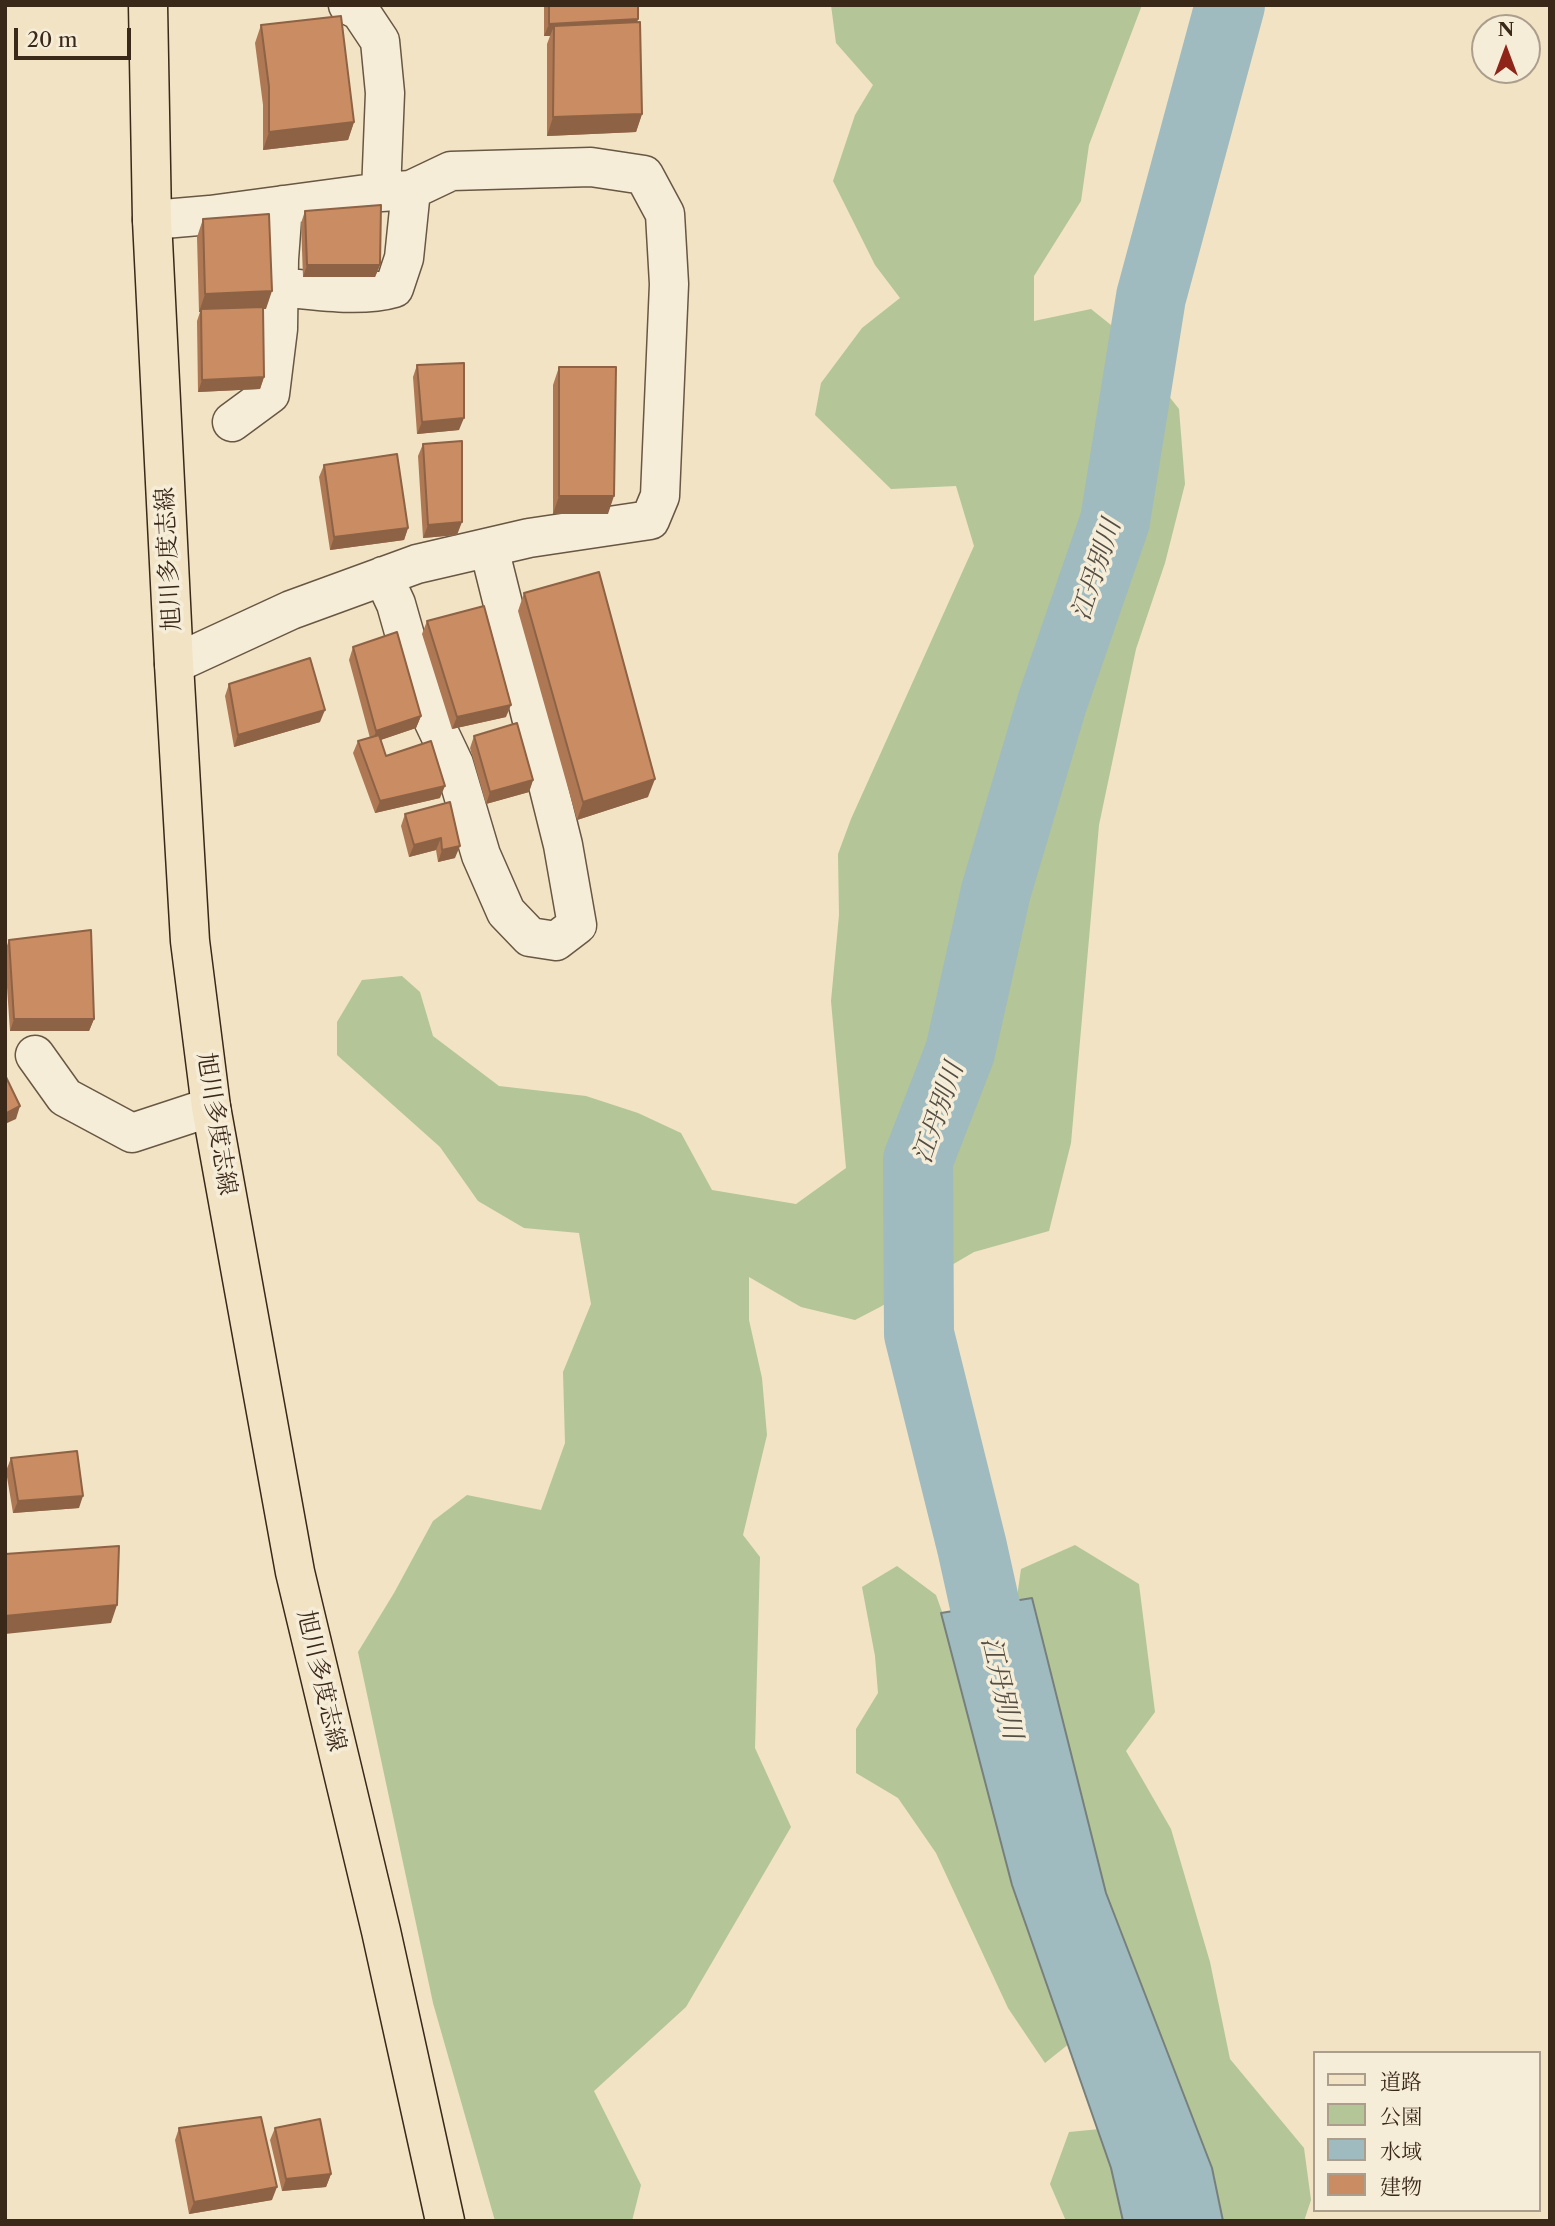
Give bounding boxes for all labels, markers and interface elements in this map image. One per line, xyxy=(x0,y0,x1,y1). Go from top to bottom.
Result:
scale bar xyxy=(18,14,135,58)
north arrow xyxy=(1471,14,1541,84)
text: N xyxy=(1498,18,1514,41)
text: 20 m xyxy=(27,27,78,52)
street label: 旭川多度志線 xyxy=(151,486,187,632)
water label: 江丹別川 xyxy=(1066,516,1128,624)
street label: 旭川多度志線 xyxy=(191,1051,241,1197)
water label: 江丹別川 xyxy=(907,1059,971,1167)
street label: 旭川多度志線 xyxy=(291,1608,351,1754)
water label: 江丹別川 xyxy=(974,1634,1028,1742)
legend xyxy=(1314,2051,1541,2212)
text: 道路 xyxy=(1380,2069,1422,2094)
text: 公園 xyxy=(1380,2104,1422,2129)
text: 水域 xyxy=(1380,2139,1422,2164)
text: 建物 xyxy=(1380,2174,1422,2199)

